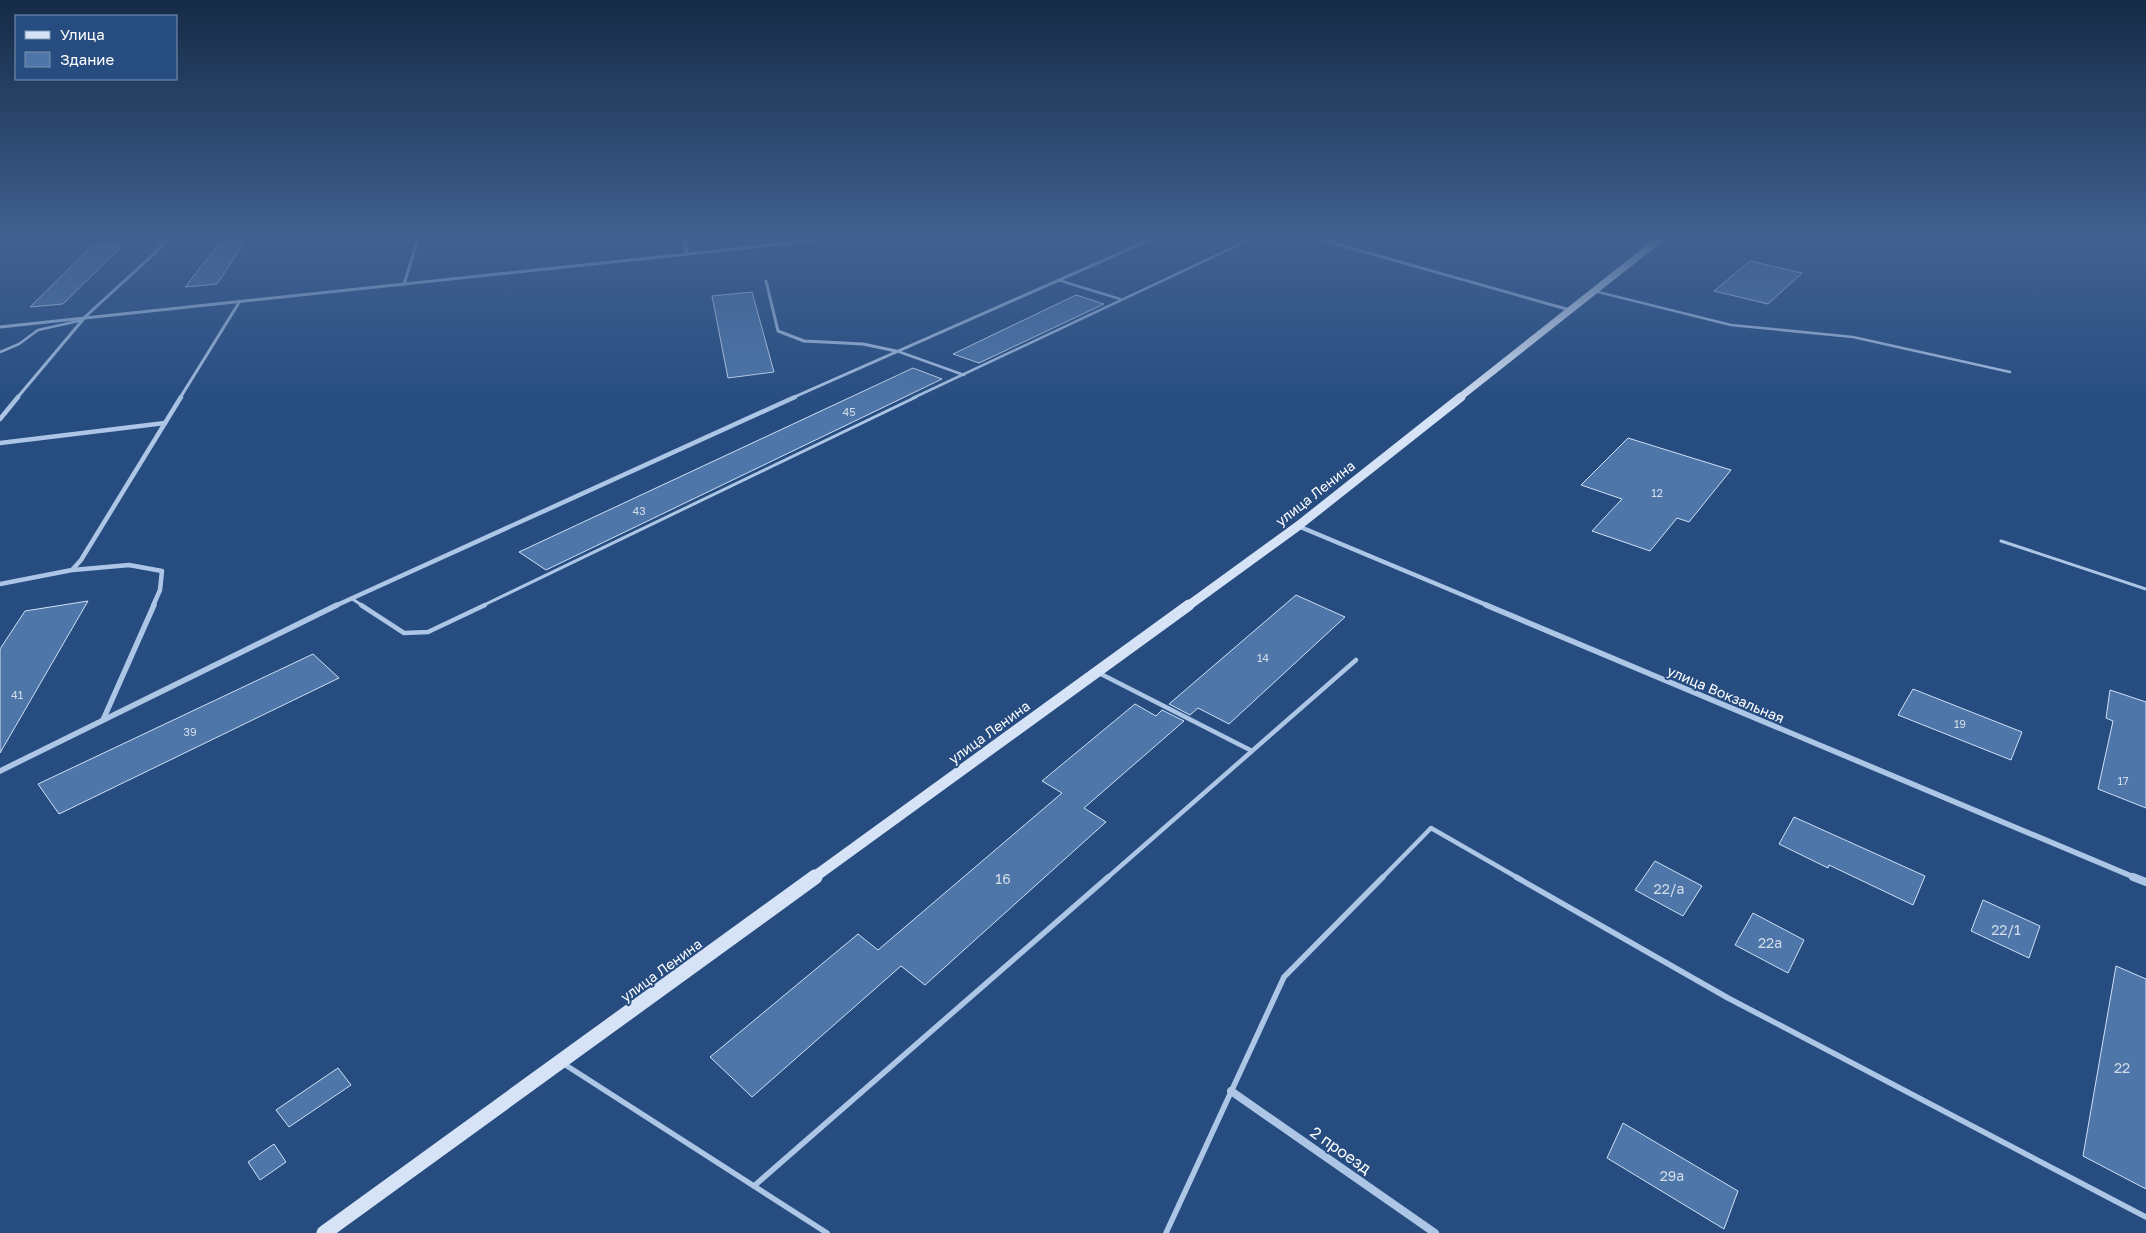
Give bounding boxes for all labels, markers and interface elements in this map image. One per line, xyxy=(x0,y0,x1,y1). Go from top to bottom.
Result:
legend xyxy=(15,15,178,80)
text: Улица xyxy=(60,25,105,43)
text: Здание xyxy=(60,50,114,68)
house number: 45 xyxy=(842,405,856,418)
street label: улица Ленина xyxy=(1272,457,1358,529)
house number: 12 xyxy=(1651,486,1663,499)
house number: 43 xyxy=(632,504,646,517)
house number: 14 xyxy=(1257,651,1269,664)
street label: улица Вокзальная xyxy=(1665,662,1787,726)
house number: 41 xyxy=(11,688,23,701)
street label: улица Ленина xyxy=(945,697,1033,767)
house number: 19 xyxy=(1954,717,1966,730)
house number: 39 xyxy=(183,725,197,738)
house number: 17 xyxy=(2117,774,2129,787)
house number: 16 xyxy=(995,870,1011,887)
house number: 22/а xyxy=(1654,880,1684,897)
house number: 22/1 xyxy=(1991,921,2021,938)
house number: 22а xyxy=(1758,934,1782,951)
street label: улица Ленина xyxy=(617,935,705,1005)
house number: 22 xyxy=(2114,1059,2130,1076)
street label: 2 проезд xyxy=(1307,1122,1376,1178)
house number: 29а xyxy=(1660,1167,1684,1184)

